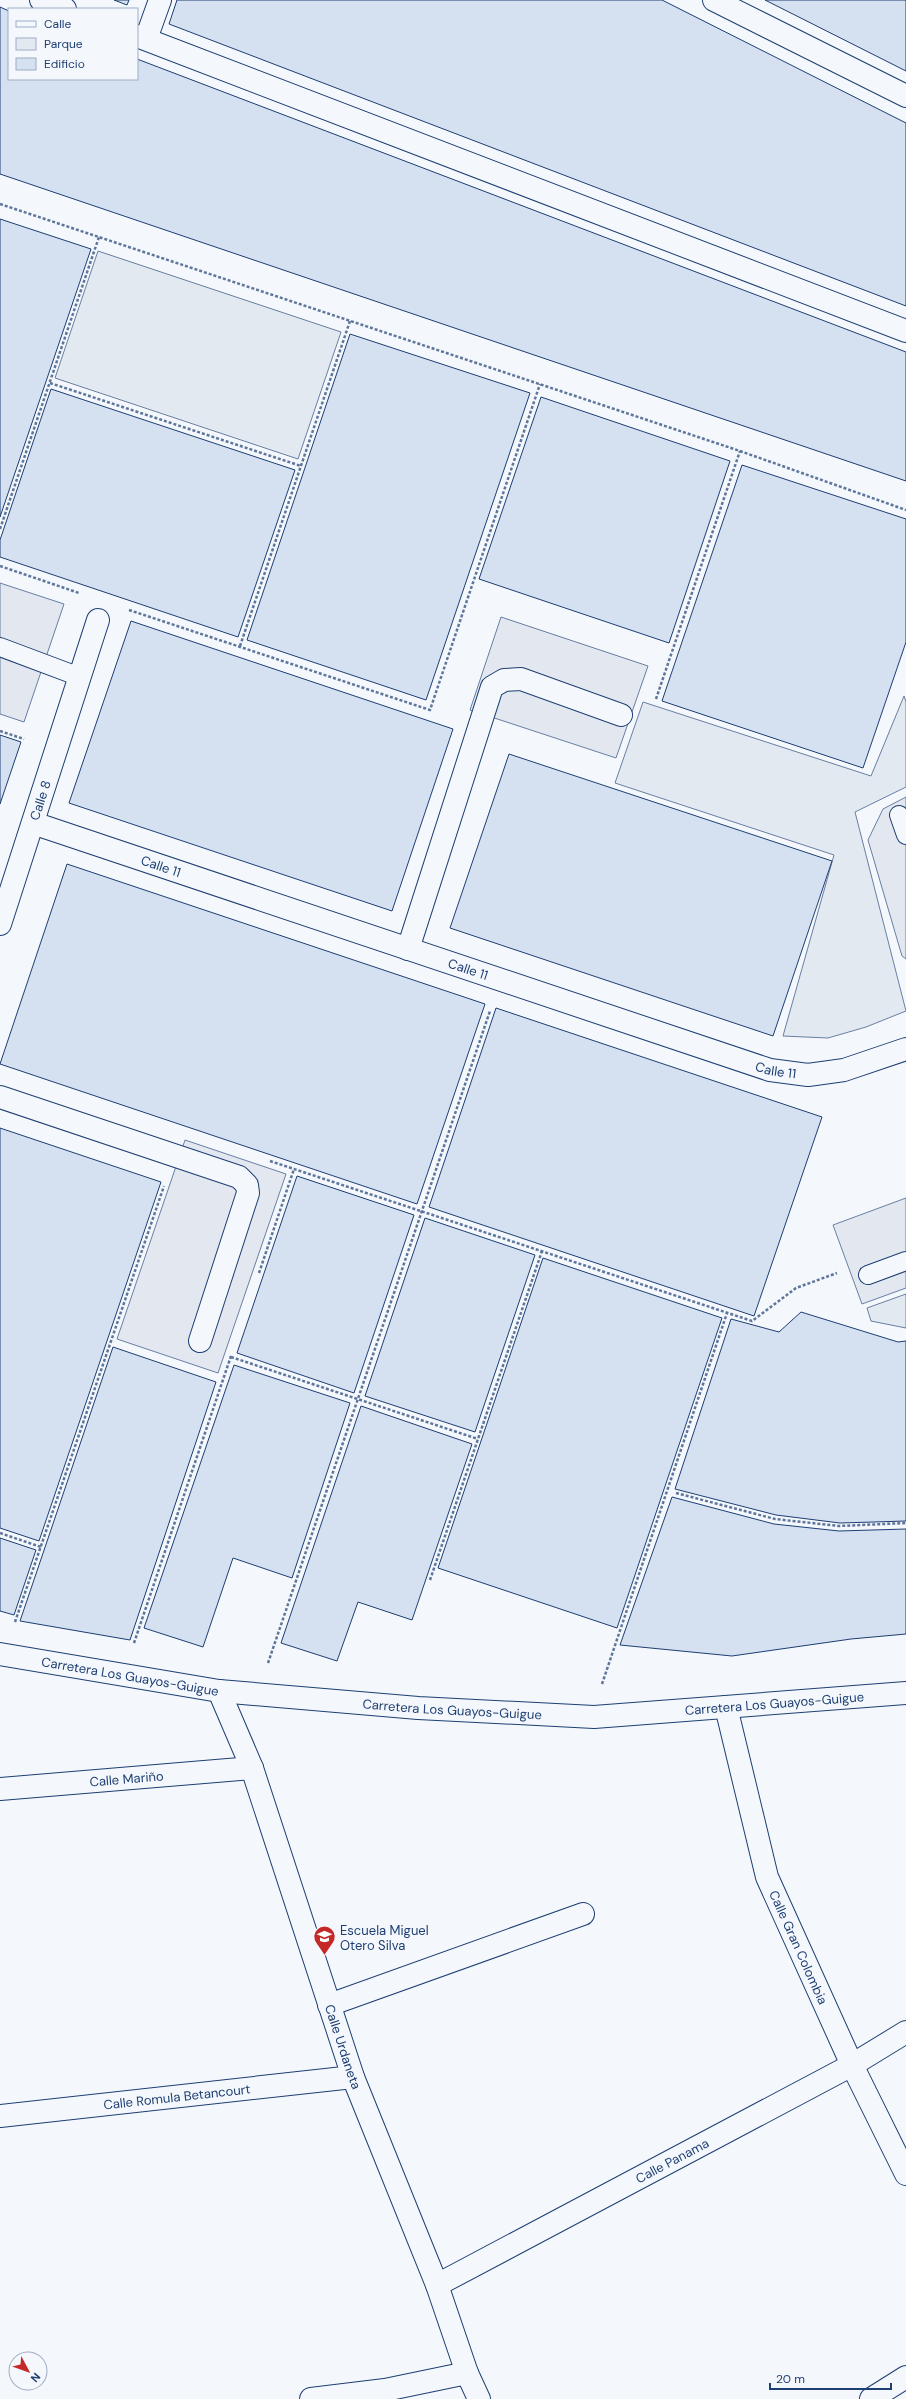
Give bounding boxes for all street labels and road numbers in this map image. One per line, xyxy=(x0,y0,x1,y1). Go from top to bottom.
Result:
street label: Calle 8 xyxy=(26,778,55,823)
street label: Calle 11 xyxy=(139,852,183,881)
street label: Calle 11 xyxy=(446,955,490,984)
street label: Calle 11 xyxy=(753,1058,797,1082)
street label: Carretera Los Guayos-Guigue xyxy=(40,1653,220,1700)
street label: Carretera Los Guayos-Guigue xyxy=(684,1688,865,1719)
street label: Carretera Los Guayos-Guigue xyxy=(362,1695,542,1723)
street label: Calle Mariño xyxy=(89,1767,165,1791)
street label: Calle Gran Colombia xyxy=(765,1888,831,2007)
street label: Calle Urdaneta xyxy=(321,2002,365,2092)
street label: Calle Romula Betancourt xyxy=(103,2080,251,2114)
street label: Calle Panama xyxy=(633,2134,712,2187)

